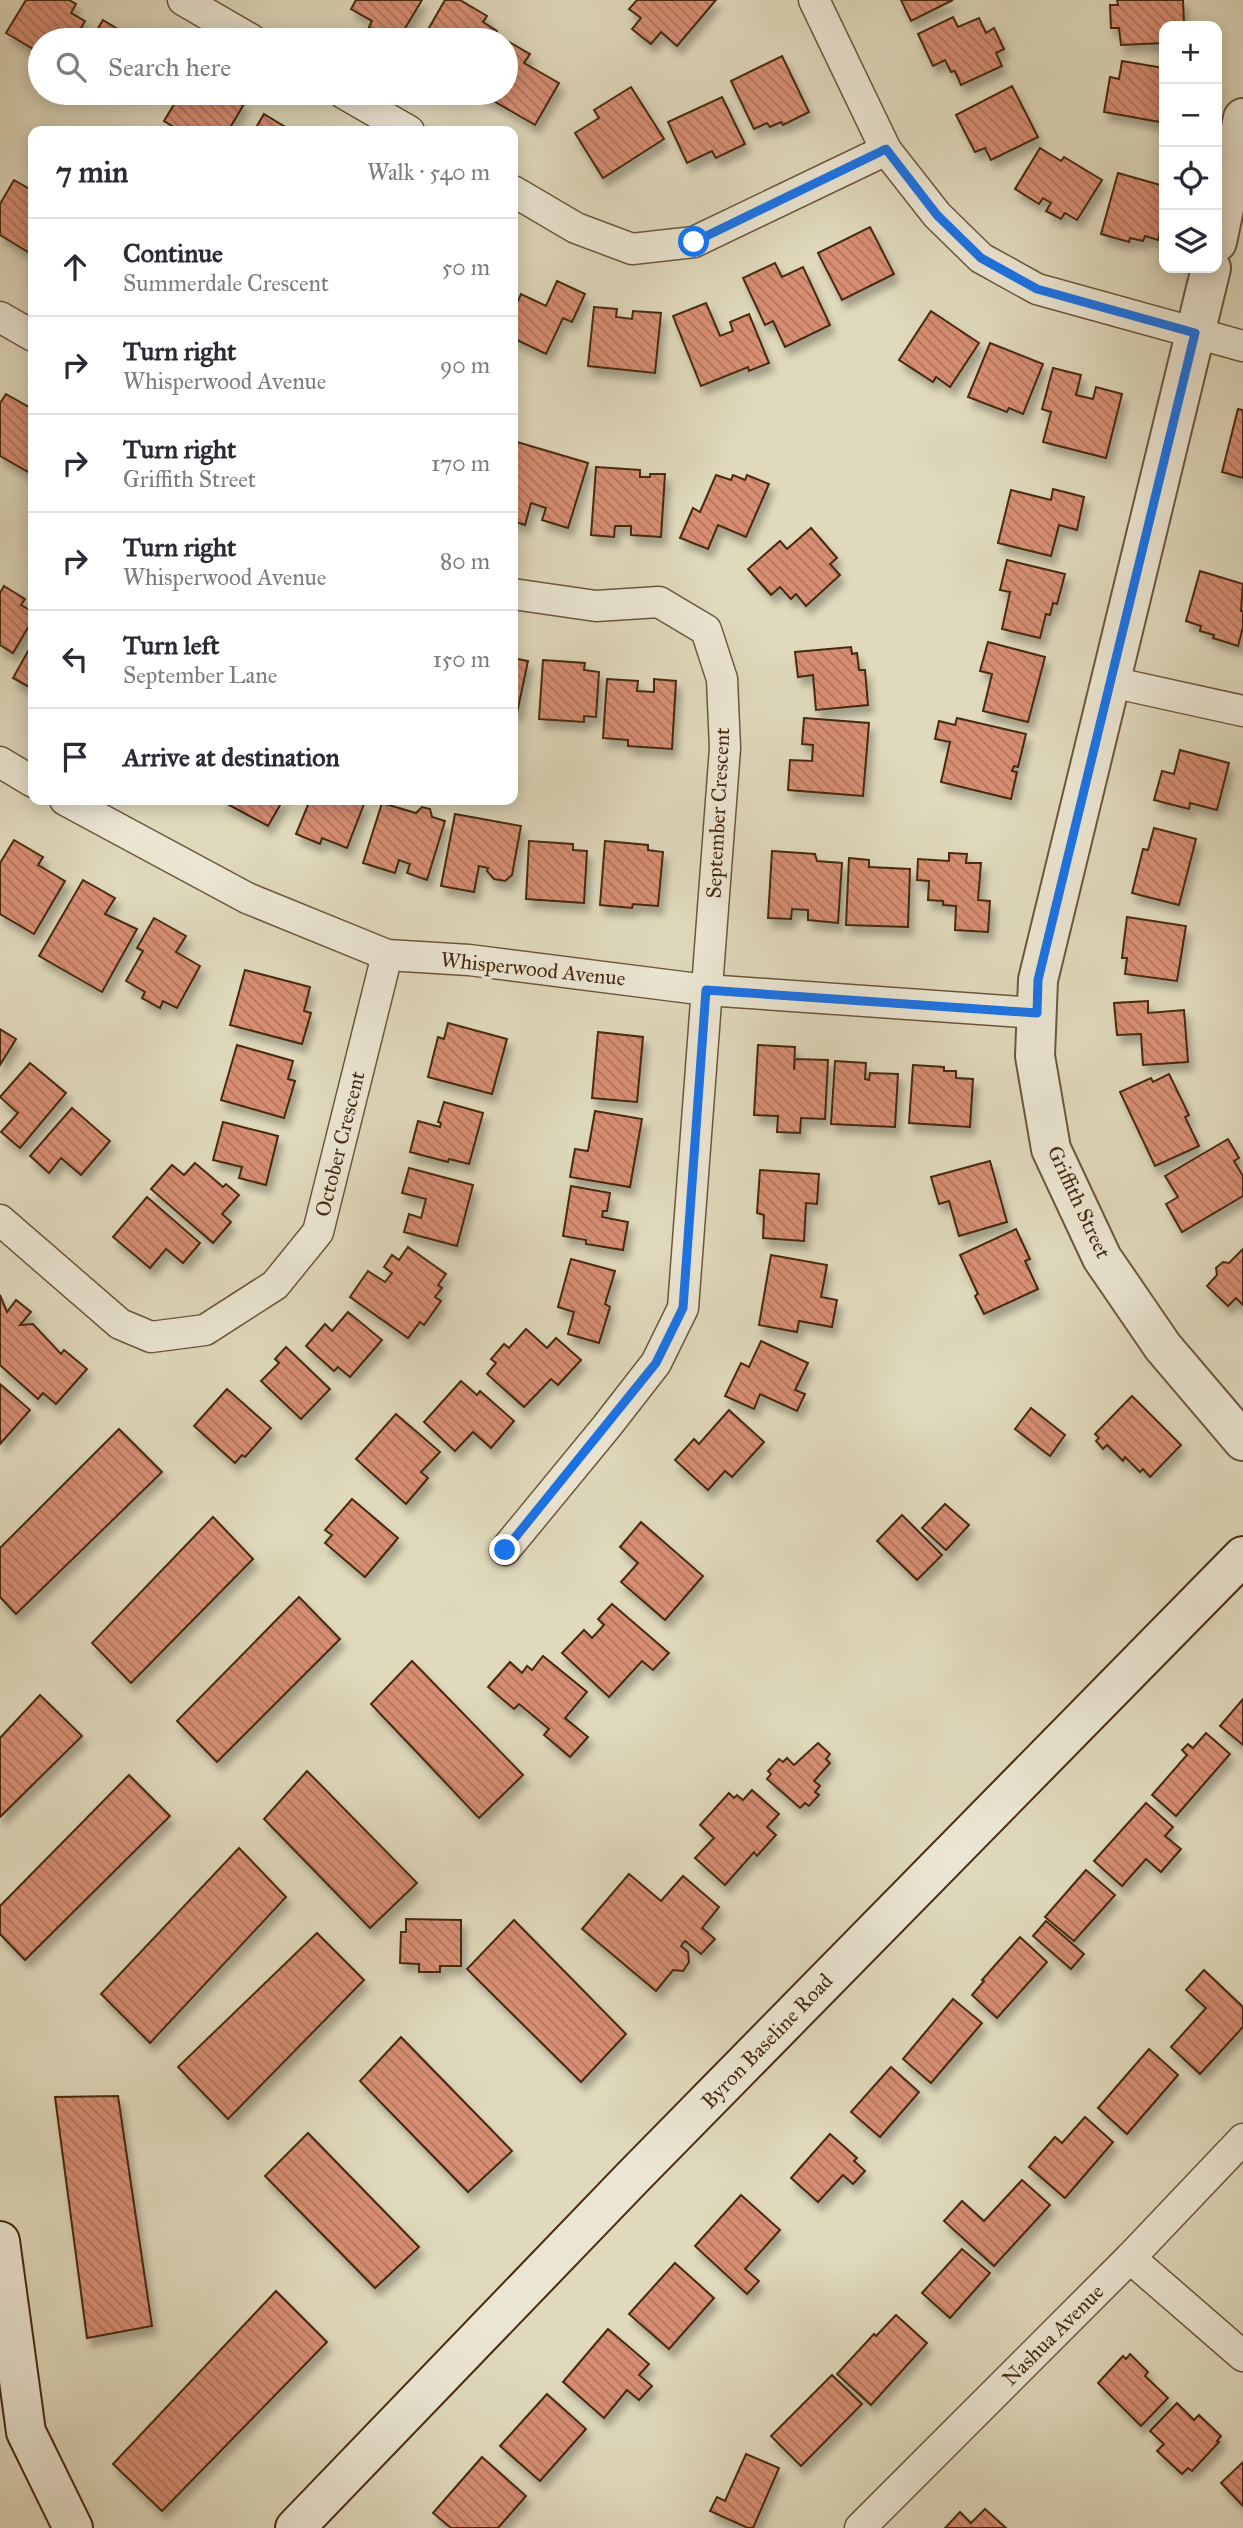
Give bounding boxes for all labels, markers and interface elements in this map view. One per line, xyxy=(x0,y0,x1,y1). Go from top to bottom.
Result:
map controls xyxy=(1159,21,1222,273)
button: + xyxy=(1159,21,1222,84)
search box xyxy=(28,28,518,105)
icon: search xyxy=(52,48,90,86)
text: Search here xyxy=(108,51,231,83)
button: − xyxy=(1159,84,1222,147)
button: locate xyxy=(1159,147,1222,210)
text: 7 min xyxy=(56,154,128,190)
text: Walk · 540 m xyxy=(367,158,490,186)
button: layers xyxy=(1159,210,1222,273)
route start xyxy=(678,226,709,257)
text: Continue xyxy=(123,237,223,269)
icon: ahead xyxy=(56,248,94,286)
text: 50 m xyxy=(442,253,490,281)
text: Summerdale Crescent xyxy=(123,269,329,297)
text: Turn right xyxy=(123,335,236,367)
icon: right xyxy=(56,346,94,384)
text: 90 m xyxy=(440,351,490,379)
text: Whisperwood Avenue xyxy=(123,367,326,395)
text: Turn right xyxy=(123,433,236,465)
icon: right xyxy=(56,444,94,482)
text: 170 m xyxy=(431,449,490,477)
text: Griffith Street xyxy=(123,465,256,493)
text: Turn right xyxy=(123,531,236,563)
icon: right xyxy=(56,542,94,580)
text: 80 m xyxy=(440,547,490,575)
text: Whisperwood Avenue xyxy=(123,563,326,591)
text: Turn left xyxy=(123,629,219,661)
icon: left xyxy=(56,640,94,678)
text: 150 m xyxy=(433,645,490,673)
text: September Lane xyxy=(123,661,277,689)
street label: September Crescent xyxy=(701,726,735,899)
icon: arrive xyxy=(56,738,94,776)
text: Arrive at destination xyxy=(123,741,340,773)
street label: Whisperwood Avenue xyxy=(439,946,627,992)
street label: October Crescent xyxy=(309,1068,371,1220)
street label: Griffith Street xyxy=(1042,1141,1117,1263)
route end xyxy=(489,1534,520,1565)
street label: Byron Baseline Road xyxy=(696,1968,838,2114)
street label: Nashua Avenue xyxy=(997,2279,1109,2391)

